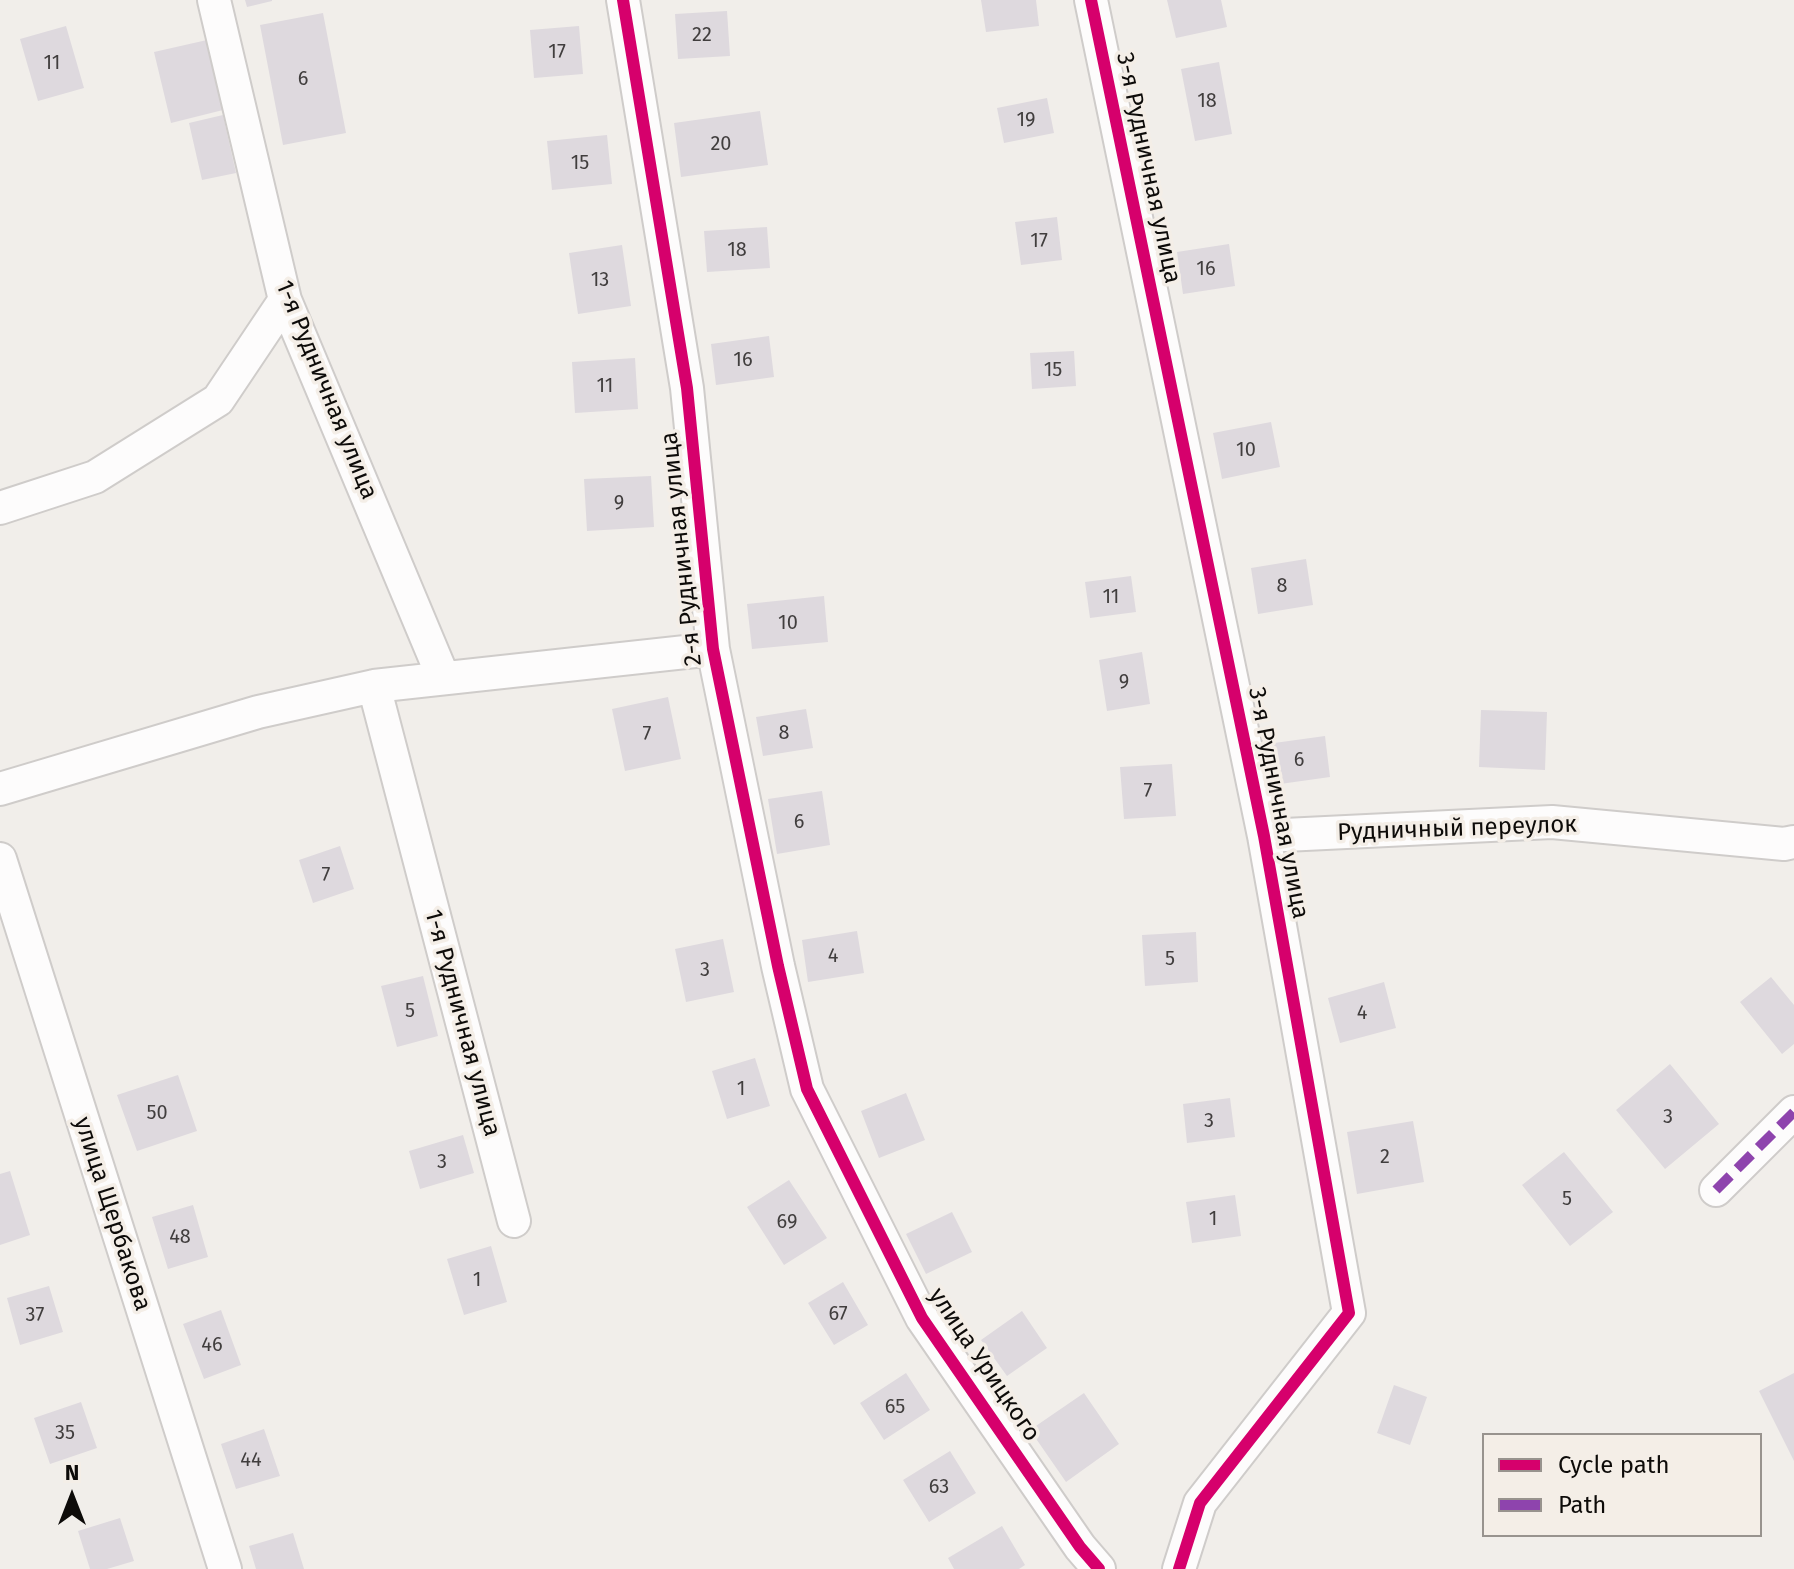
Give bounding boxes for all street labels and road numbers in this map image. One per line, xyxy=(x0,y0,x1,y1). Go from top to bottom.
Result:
street label: 3-я Рудничная улица xyxy=(1109,50,1187,286)
street label: 1-я Рудничная улица xyxy=(269,276,383,504)
street label: 2-я Рудничная улица xyxy=(655,431,709,667)
street label: 3-я Рудничная улица xyxy=(1241,685,1315,921)
street label: Рудничный переулок xyxy=(1337,810,1577,848)
street label: 1-я Рудничная улица xyxy=(418,906,506,1140)
street label: улица Щербакова xyxy=(67,1113,157,1315)
street label: улица Урицкого xyxy=(922,1283,1046,1447)

